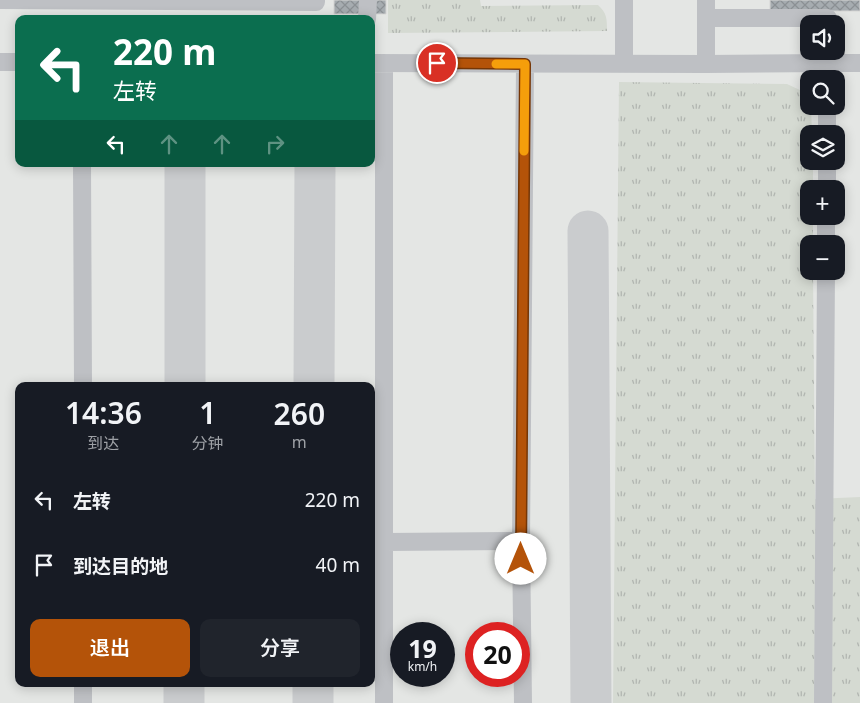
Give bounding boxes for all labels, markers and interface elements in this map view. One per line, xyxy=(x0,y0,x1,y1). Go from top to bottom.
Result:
map controls xyxy=(800,15,845,280)
button: sound xyxy=(800,15,845,60)
text: 220 m xyxy=(113,28,216,75)
icon: left xyxy=(30,35,95,100)
pin xyxy=(416,42,458,84)
icon: arrive xyxy=(423,49,451,77)
button: search xyxy=(800,70,845,115)
text: 左转 xyxy=(113,75,157,105)
button: layers xyxy=(800,125,845,170)
icon: left xyxy=(102,130,130,158)
icon: ahead xyxy=(155,130,183,158)
icon: ahead xyxy=(208,130,236,158)
icon: right xyxy=(261,130,289,158)
button: + xyxy=(800,180,845,225)
button: − xyxy=(800,235,845,280)
text: 14:36 xyxy=(65,392,142,433)
text: 1 xyxy=(199,392,216,433)
text: 260 xyxy=(274,393,325,434)
text: m xyxy=(292,431,307,453)
text: 到达 xyxy=(87,432,119,454)
text: 分钟 xyxy=(192,432,224,454)
icon: left xyxy=(30,486,58,514)
text: 220 m xyxy=(305,487,360,513)
text: 左转 xyxy=(73,488,111,514)
position arrow xyxy=(494,532,546,584)
icon: arrive xyxy=(30,551,58,579)
text: 40 m xyxy=(316,552,360,578)
text: 到达目的地 xyxy=(73,553,168,579)
button: 退出 xyxy=(30,619,190,677)
button: 分享 xyxy=(200,619,360,677)
speed limit sign: 20 xyxy=(465,622,530,687)
text: 19 xyxy=(408,631,437,665)
text: km/h xyxy=(408,658,437,675)

